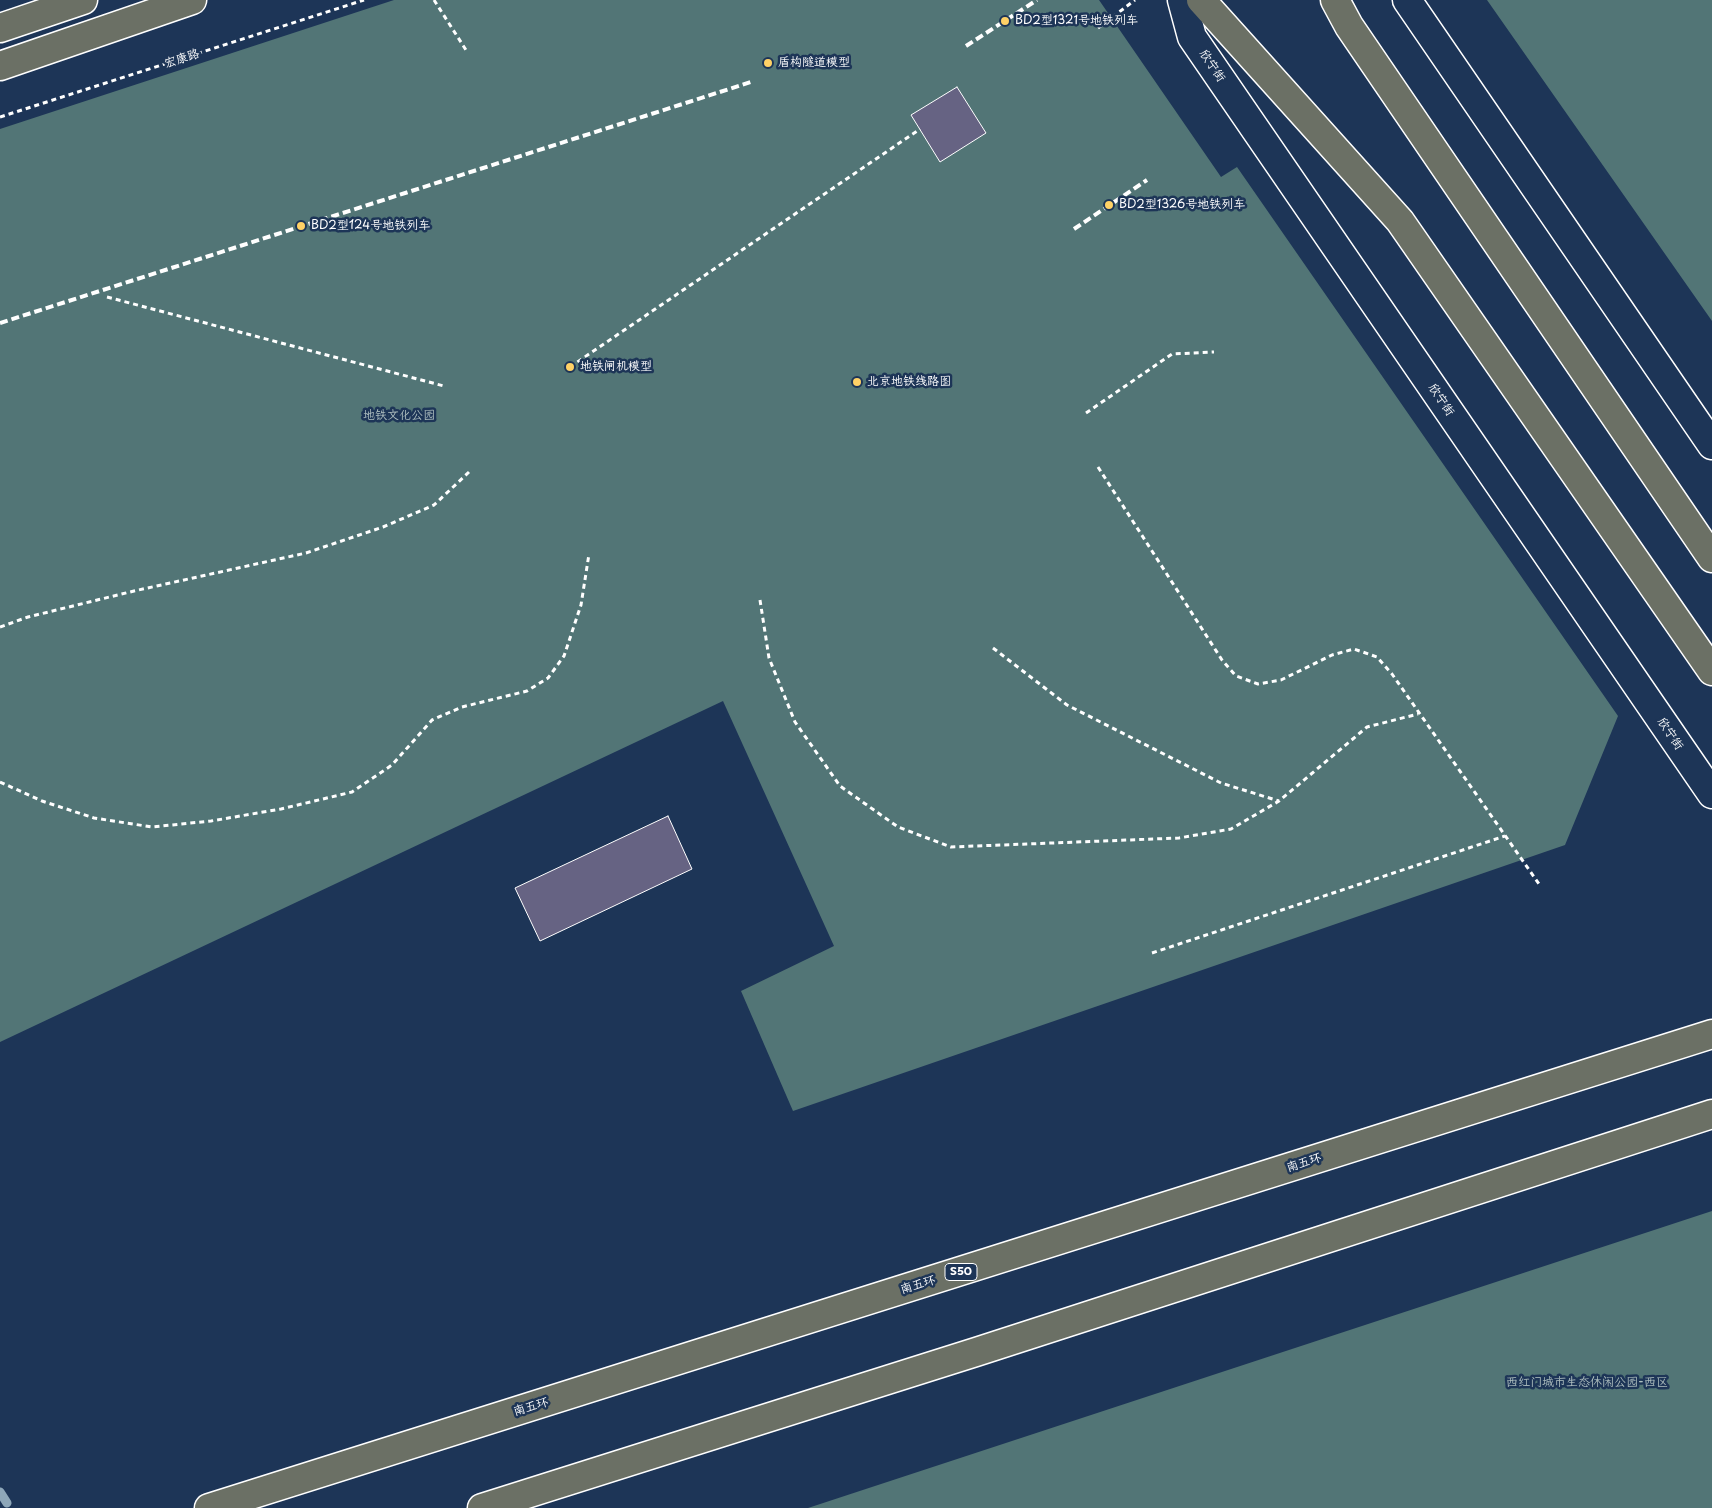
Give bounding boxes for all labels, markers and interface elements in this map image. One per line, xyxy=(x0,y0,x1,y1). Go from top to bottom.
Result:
place label: BD2型1321号地铁列车 xyxy=(1015,14,1138,28)
marker: BD2型1321号地铁列车 xyxy=(999,15,1011,27)
street label: 宏康路 xyxy=(163,47,201,71)
street label: 欣宁街 xyxy=(1196,47,1228,85)
place label: 盾构隧道模型 xyxy=(778,56,850,70)
marker: 盾构隧道模型 xyxy=(762,57,774,69)
place label: BD2型1326号地铁列车 xyxy=(1119,198,1245,212)
marker: BD2型1326号地铁列车 xyxy=(1103,199,1115,211)
place label: BD2型124号地铁列车 xyxy=(311,219,430,233)
marker: BD2型124号地铁列车 xyxy=(295,220,307,232)
place label: 地铁闸机模型 xyxy=(580,360,652,374)
marker: 地铁闸机模型 xyxy=(564,361,576,373)
place label: 北京地铁线路图 xyxy=(867,375,951,389)
marker: 北京地铁线路图 xyxy=(851,376,863,388)
street label: 欣宁街 xyxy=(1425,381,1457,419)
park label: 地铁文化公园 xyxy=(363,409,435,423)
street label: 欣宁街 xyxy=(1654,715,1686,753)
street label: 南五环 xyxy=(1285,1151,1323,1175)
road number: S50 xyxy=(945,1264,977,1280)
street label: 南五环 xyxy=(899,1273,937,1297)
park label: 西红门城市生态休闲公园-西区 xyxy=(1506,1376,1668,1390)
street label: 南五环 xyxy=(512,1395,550,1419)

